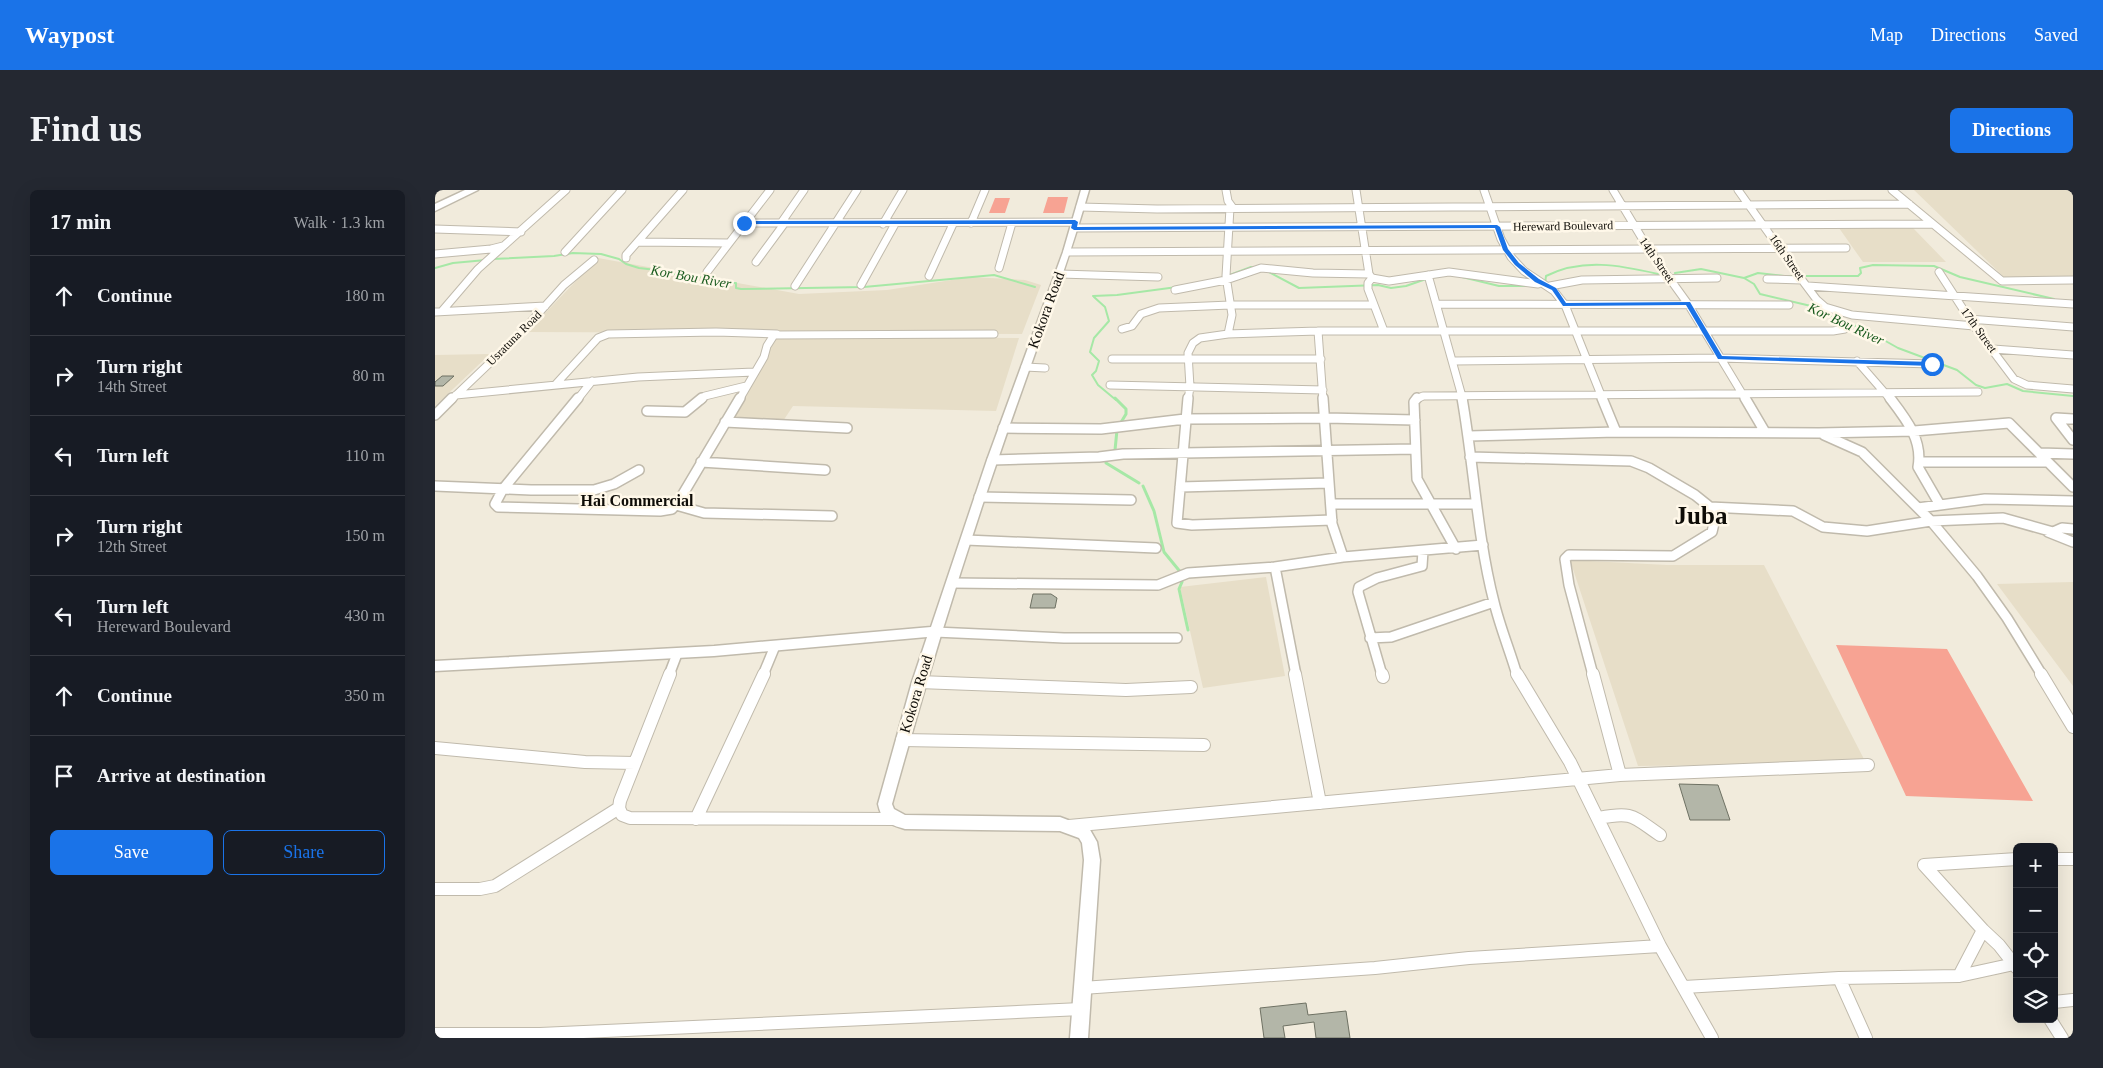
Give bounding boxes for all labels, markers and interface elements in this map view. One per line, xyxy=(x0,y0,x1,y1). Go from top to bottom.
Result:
text: Waypost xyxy=(25,22,114,48)
text: Map xyxy=(1870,25,1903,45)
text: Directions xyxy=(1931,25,2006,45)
text: Saved xyxy=(2034,25,2078,45)
button: Directions xyxy=(1950,108,2073,153)
text: Find us xyxy=(30,110,142,149)
text: 17 min xyxy=(50,210,111,234)
route end xyxy=(733,212,756,235)
text: Walk · 1.3 km xyxy=(294,214,385,231)
street label: Hereward Boulevard xyxy=(1513,218,1613,234)
street label: 16th Street xyxy=(1766,232,1808,283)
street label: 14th Street xyxy=(1636,235,1678,286)
water label: Kor Bou River xyxy=(649,262,733,292)
street label: Kokora Road xyxy=(1025,269,1067,351)
icon: ahead xyxy=(50,282,78,310)
text: Continue xyxy=(97,285,172,306)
text: 180 m xyxy=(345,287,385,304)
water label: Kor Bou River xyxy=(1805,300,1887,348)
street label: 17th Street xyxy=(1958,305,2000,356)
street label: Usratuna Road xyxy=(484,308,544,368)
route start xyxy=(1921,353,1944,376)
text: Turn right xyxy=(97,356,182,377)
icon: right xyxy=(50,362,78,390)
text: 80 m xyxy=(353,367,385,384)
text: 14th Street xyxy=(97,378,167,395)
icon: left xyxy=(50,442,78,470)
text: Turn left xyxy=(97,445,169,466)
text: 110 m xyxy=(345,447,385,464)
district label: Hai Commercial xyxy=(580,492,694,509)
district label: Juba xyxy=(1675,502,1728,529)
text: Turn right xyxy=(97,516,182,537)
icon: right xyxy=(50,522,78,550)
text: 150 m xyxy=(345,527,385,544)
text: 12th Street xyxy=(97,538,167,555)
text: Turn left xyxy=(97,596,169,617)
icon: left xyxy=(50,602,78,630)
text: 430 m xyxy=(345,607,385,624)
text: Hereward Boulevard xyxy=(97,618,231,635)
street label: Kokora Road xyxy=(897,653,936,735)
icon: ahead xyxy=(50,682,78,710)
text: Continue xyxy=(97,685,172,706)
text: 350 m xyxy=(345,687,385,704)
icon: arrive xyxy=(50,762,78,790)
text: Arrive at destination xyxy=(97,765,266,786)
button: Save xyxy=(50,830,213,875)
button: Share xyxy=(223,830,385,875)
map controls xyxy=(2013,843,2058,1023)
button: + xyxy=(2013,843,2058,888)
button: − xyxy=(2013,888,2058,933)
button: locate xyxy=(2013,933,2058,978)
button: layers xyxy=(2013,978,2058,1023)

